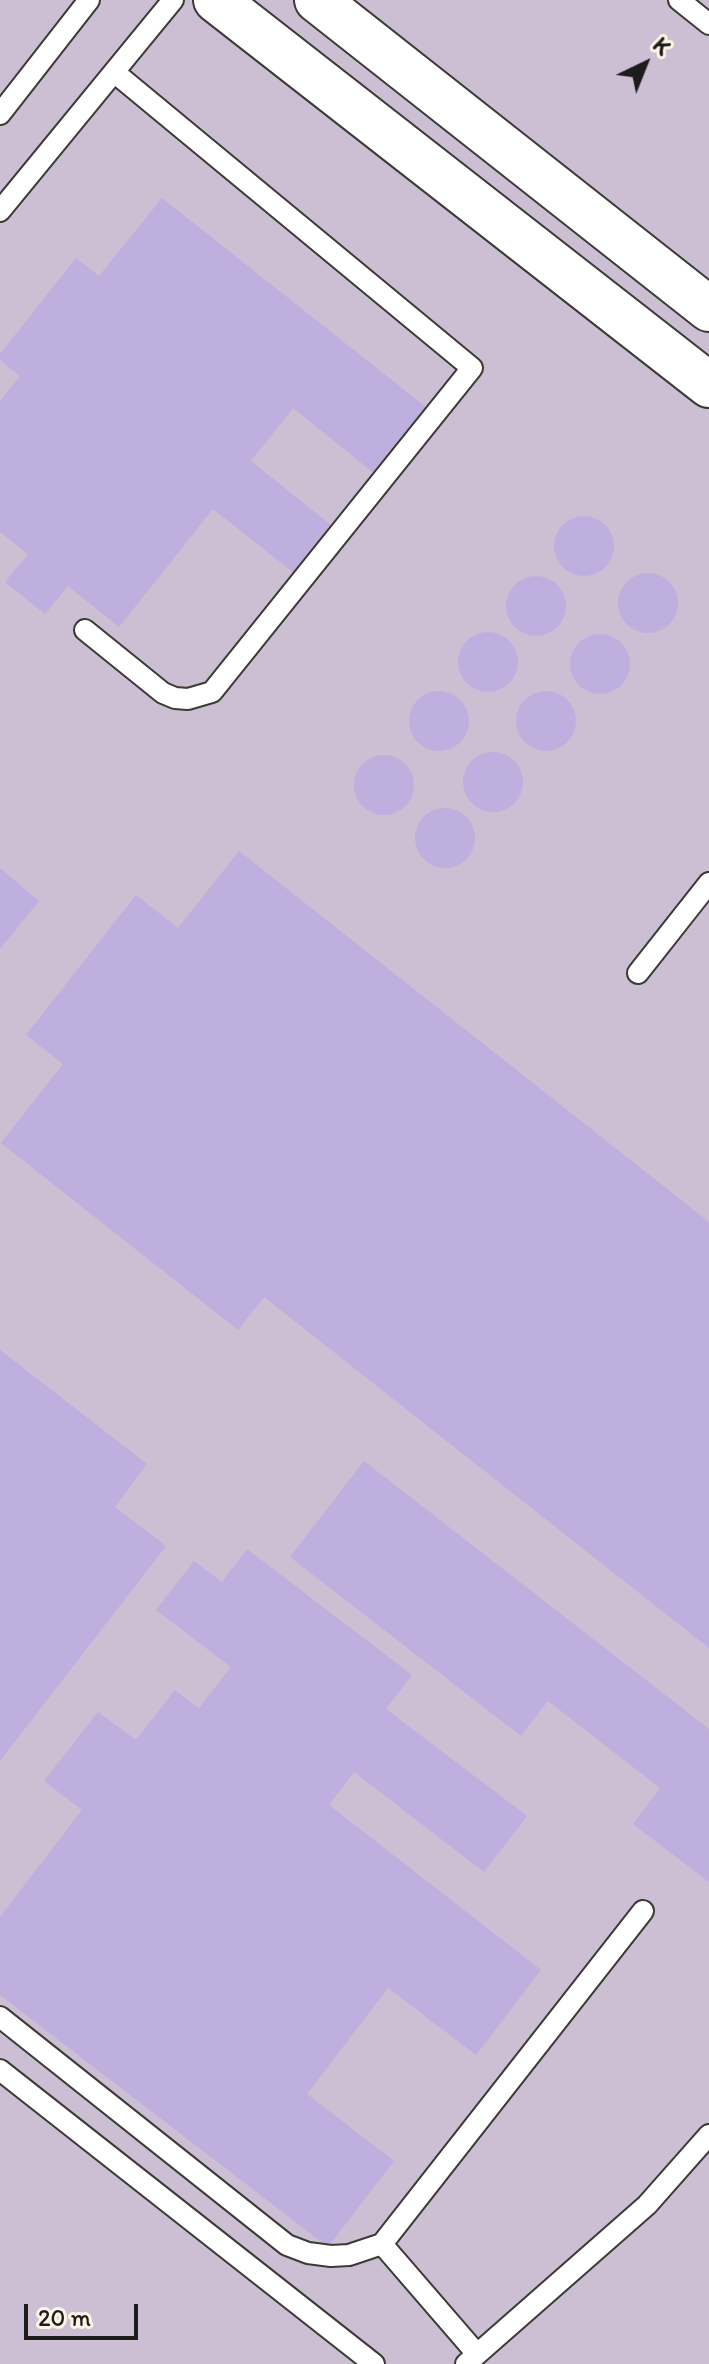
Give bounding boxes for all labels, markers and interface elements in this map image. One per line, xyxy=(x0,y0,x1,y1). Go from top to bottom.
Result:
north arrow xyxy=(605,24,685,104)
text: K xyxy=(647,31,676,61)
scale bar xyxy=(28,2288,142,2338)
text: 20 m xyxy=(38,2303,91,2332)

